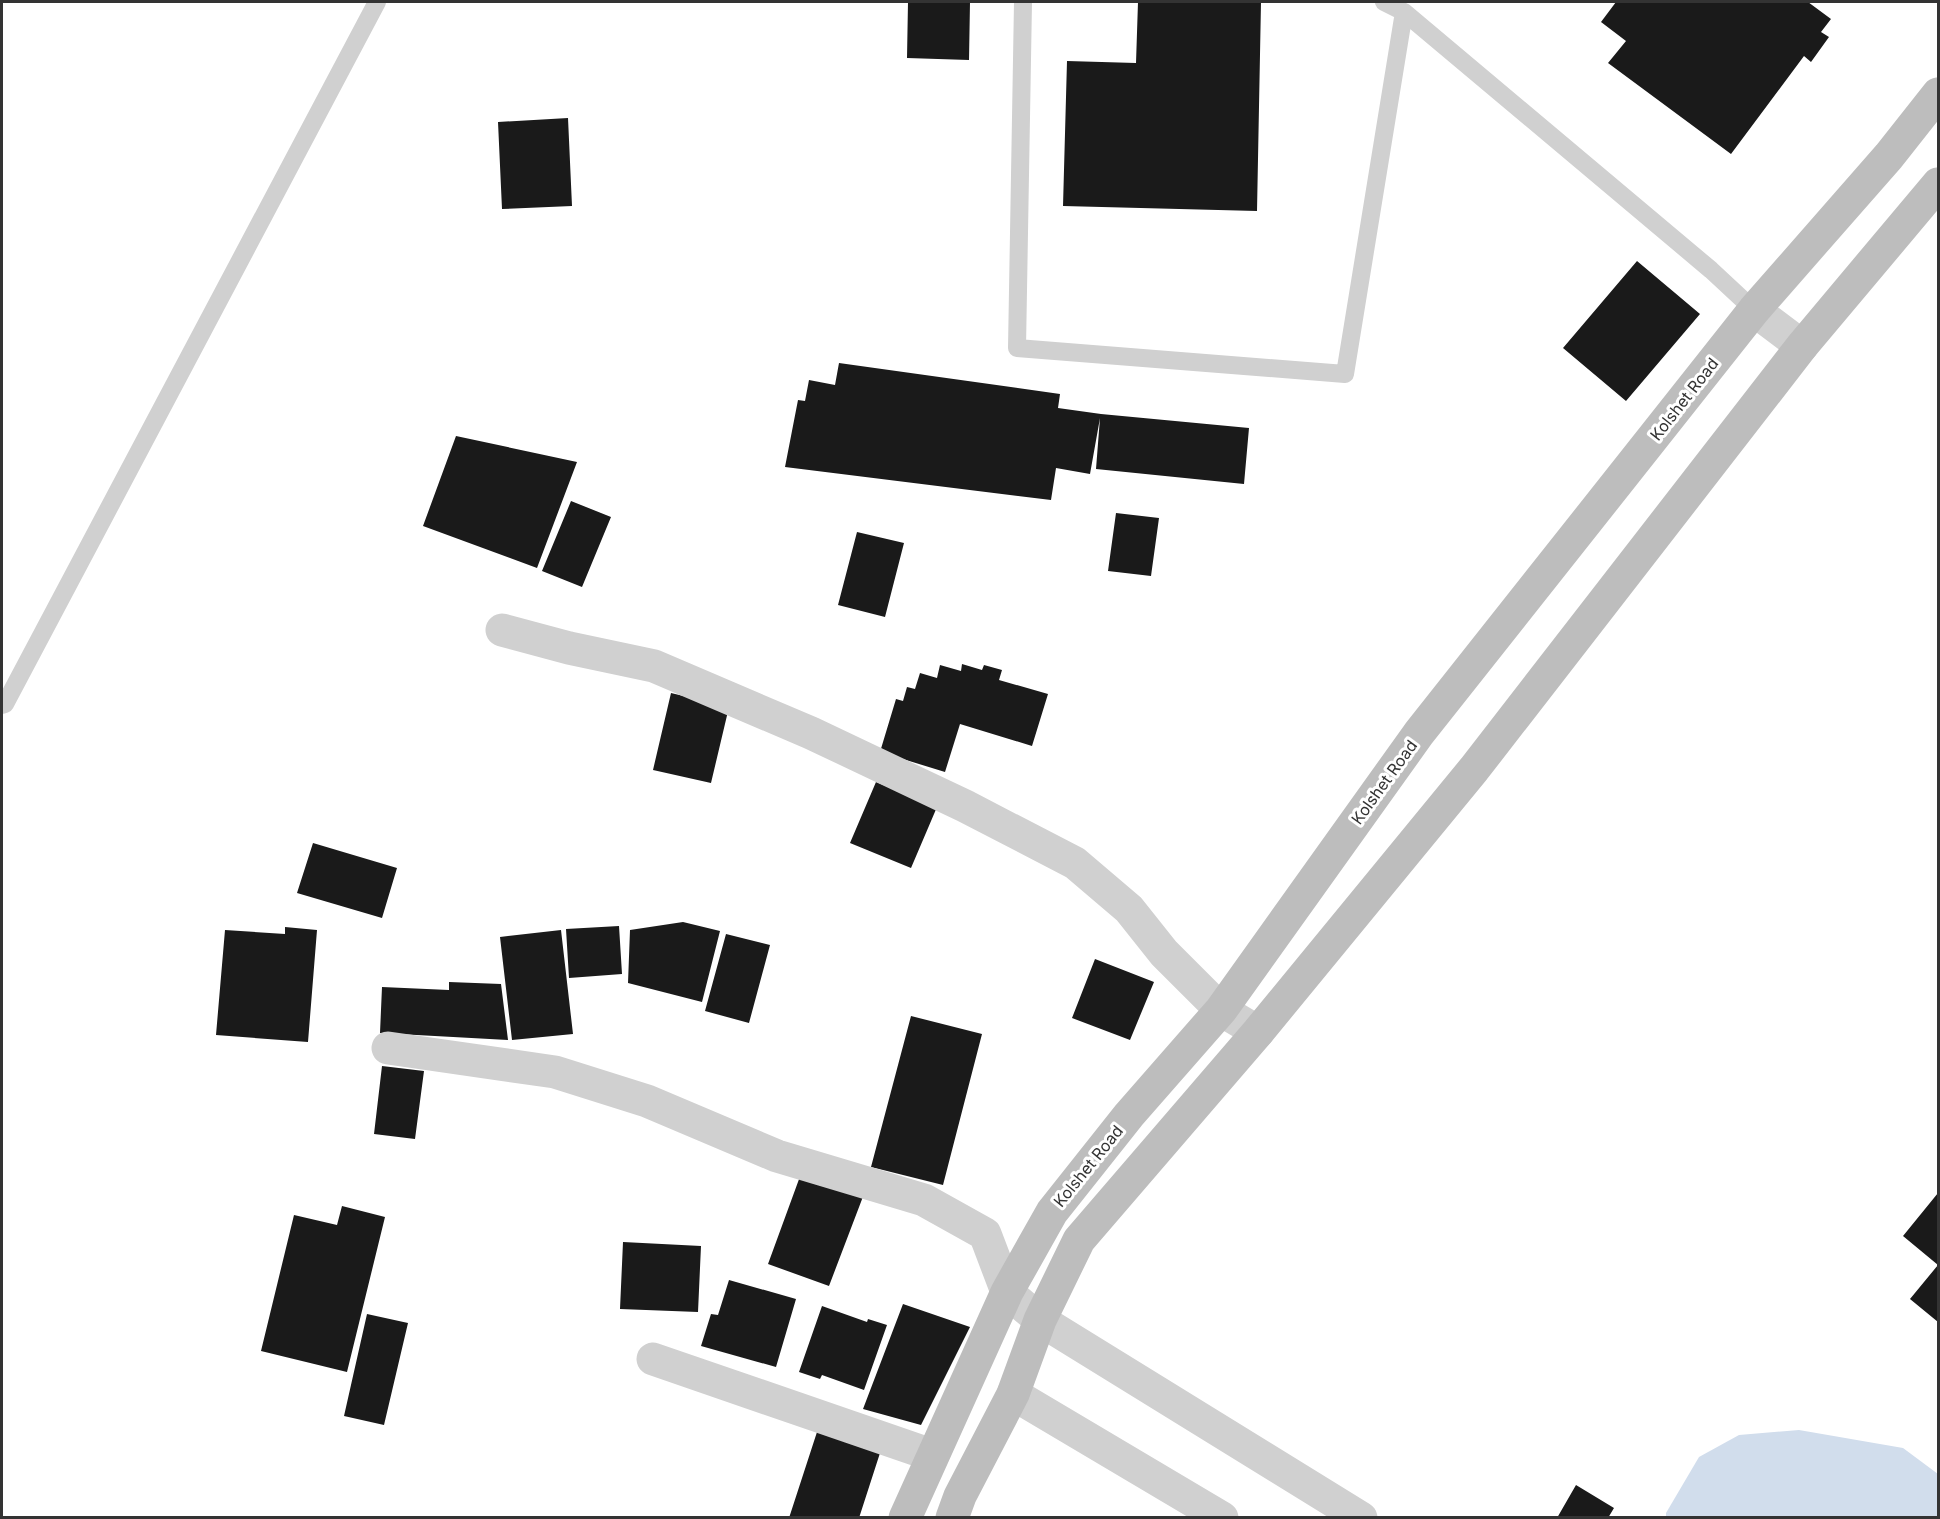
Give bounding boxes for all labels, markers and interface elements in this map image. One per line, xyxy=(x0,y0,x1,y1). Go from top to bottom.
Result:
street label: Kolshet Road xyxy=(1646,354,1722,444)
street label: Kolshet Road xyxy=(1347,736,1421,828)
street label: Kolshet Road xyxy=(1049,1121,1127,1211)

